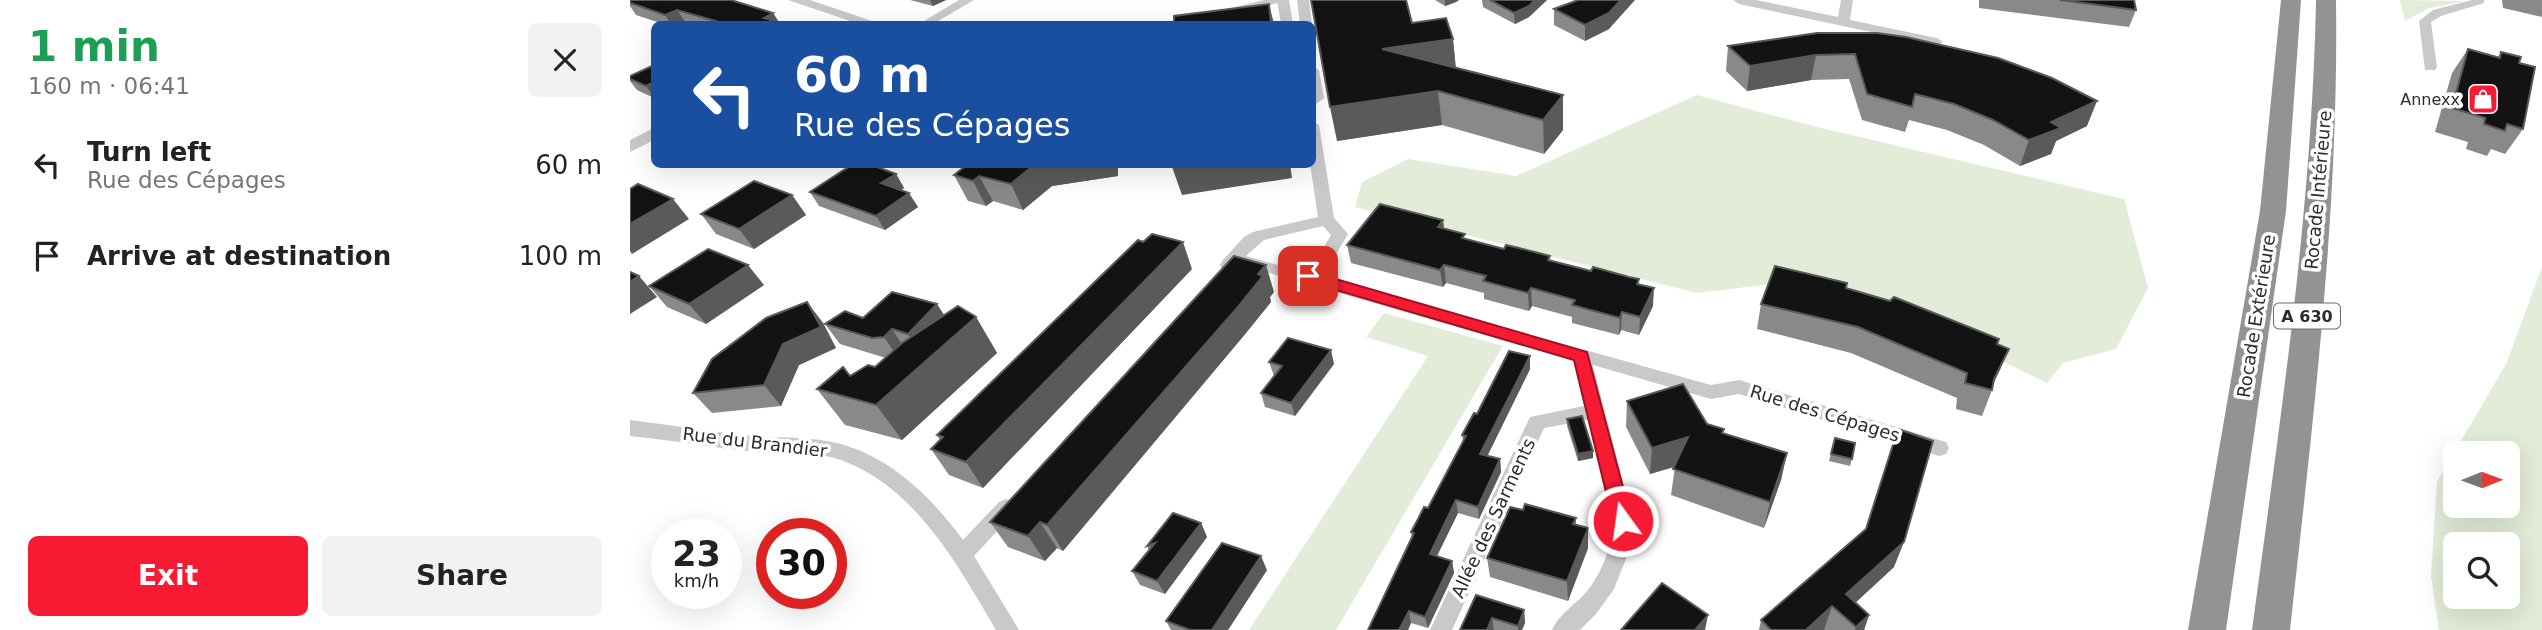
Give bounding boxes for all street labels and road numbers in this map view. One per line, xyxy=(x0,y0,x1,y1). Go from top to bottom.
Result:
street label: Rocade Intérieure xyxy=(2301,110,2335,270)
street label: Rocade Extérieure xyxy=(2233,233,2279,399)
road number: A 630 xyxy=(2274,304,2340,328)
street label: Rue des Cépages xyxy=(1748,380,1902,446)
street label: Rue du Brandier xyxy=(681,423,829,461)
street label: Allée des Sarments xyxy=(1447,435,1539,601)

